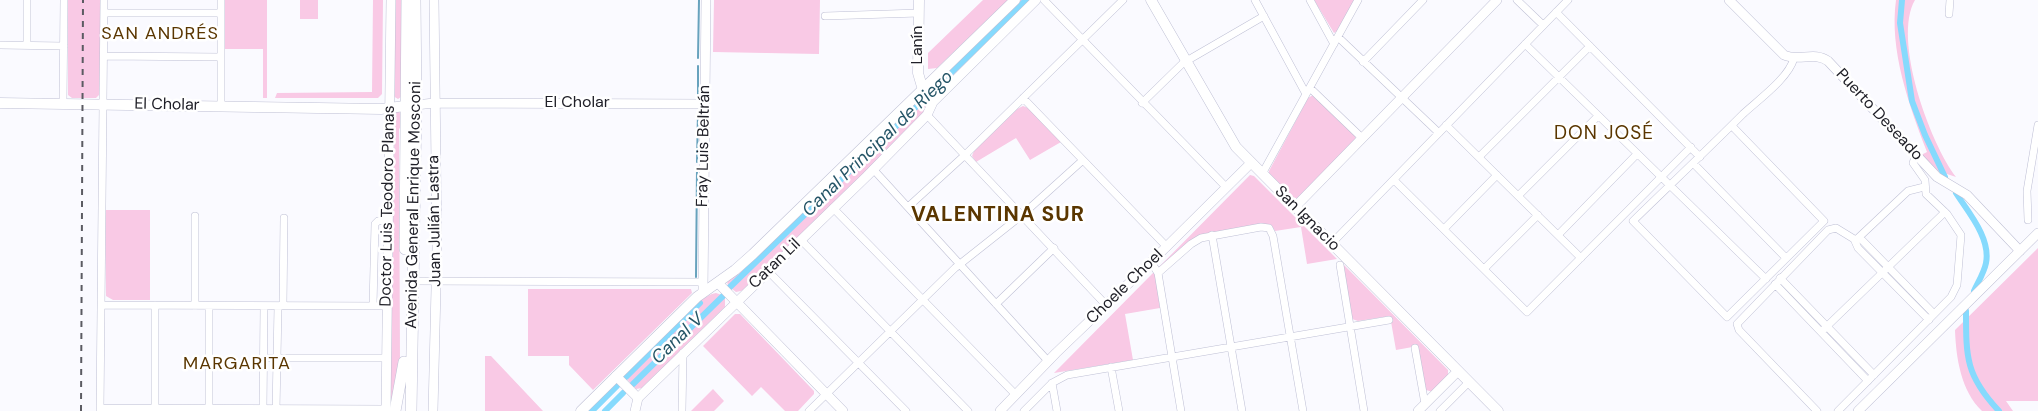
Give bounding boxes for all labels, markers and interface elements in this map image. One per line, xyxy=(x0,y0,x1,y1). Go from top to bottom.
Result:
district label: SAN ANDRÉS xyxy=(100,23,220,45)
street label: Lanín xyxy=(908,25,928,65)
street label: Puerto Deseado xyxy=(1832,65,1926,165)
water label: Canal Principal de Riego xyxy=(798,66,958,222)
street label: Avenida General Enrique Mosconi xyxy=(402,81,426,329)
street label: Fray Luis Beltrán xyxy=(693,85,715,207)
street label: El Cholar xyxy=(544,93,610,113)
street label: El Cholar xyxy=(134,95,200,115)
street label: Doctor Luis Teodoro Planas xyxy=(377,105,399,307)
district label: DON JOSÉ xyxy=(1553,123,1655,145)
street label: Juan Julián Lastra xyxy=(424,155,446,287)
street label: San Ignacio xyxy=(1270,182,1344,256)
district label: VALENTINA SUR xyxy=(909,202,1087,228)
street label: Catan Lil xyxy=(745,235,805,293)
street label: Choele Choel xyxy=(1083,246,1167,328)
water label: Canal V xyxy=(647,309,709,369)
district label: MARGARITA xyxy=(182,353,292,375)

